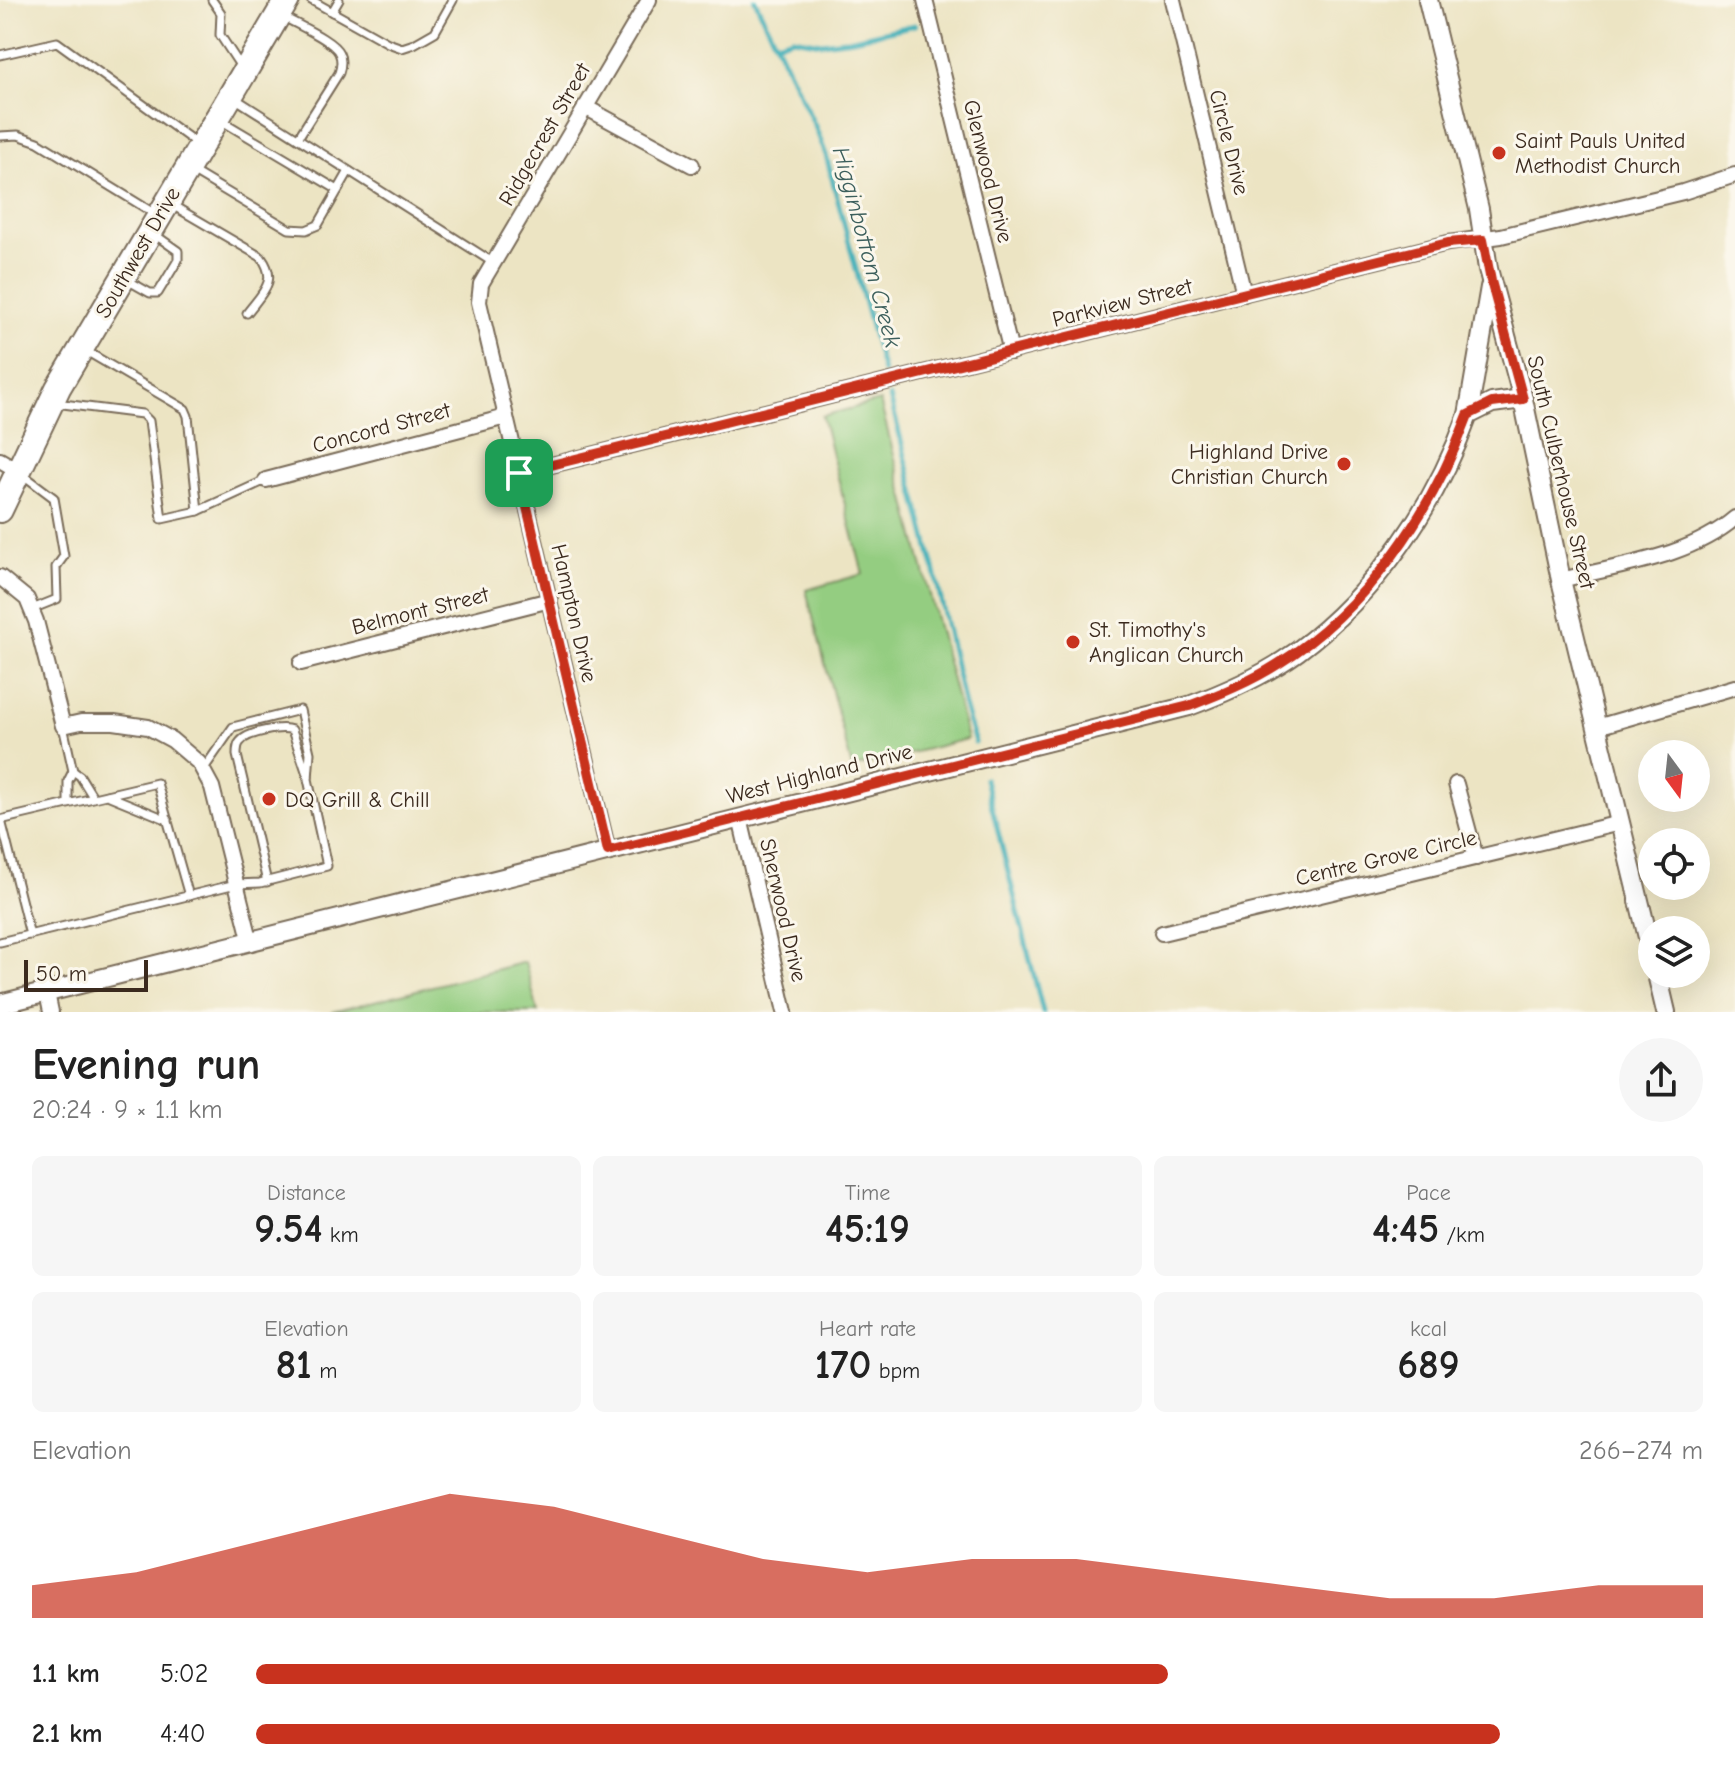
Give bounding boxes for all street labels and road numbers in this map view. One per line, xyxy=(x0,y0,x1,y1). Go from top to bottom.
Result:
street label: Ridgecrest Street xyxy=(494,58,597,210)
street label: Circle Drive xyxy=(1203,87,1255,198)
street label: Glenwood Drive xyxy=(958,97,1018,245)
street label: Southwest Drive xyxy=(90,182,186,323)
street label: Parkview Street xyxy=(1050,273,1195,333)
street label: South Culberhouse Street xyxy=(1522,353,1601,592)
street label: Concord Street xyxy=(309,397,454,459)
street label: Hampton Drive xyxy=(545,542,603,685)
street label: Belmont Street xyxy=(349,581,492,641)
street label: West Highland Drive xyxy=(724,738,915,810)
street label: Centre Grove Circle xyxy=(1293,824,1479,891)
street label: Sherwood Drive xyxy=(754,836,812,984)

